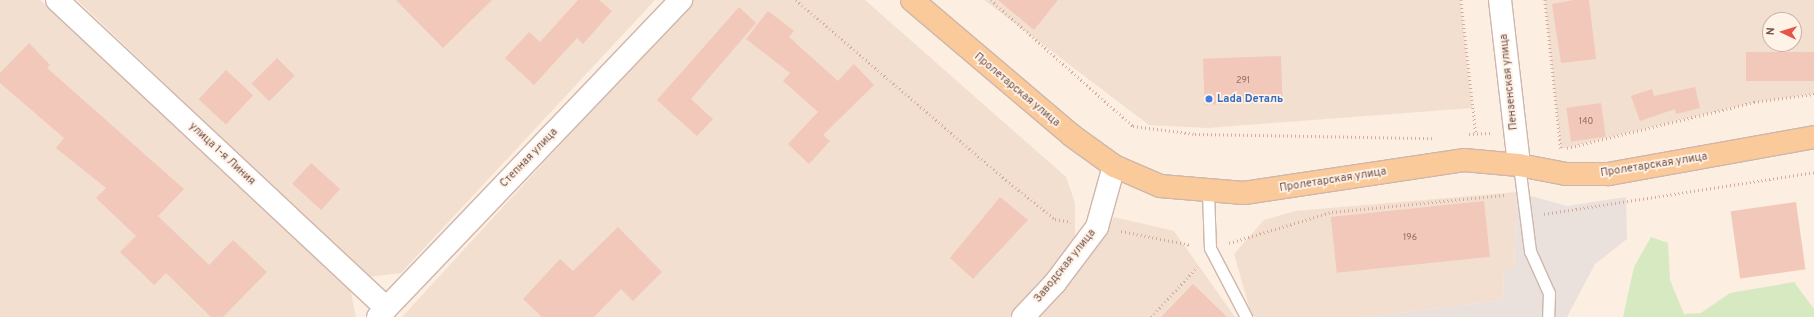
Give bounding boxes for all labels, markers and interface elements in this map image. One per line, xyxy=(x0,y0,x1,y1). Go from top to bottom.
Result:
north arrow xyxy=(1762,12,1802,52)
text: N xyxy=(1764,27,1778,36)
street label: Пензенская улица xyxy=(1497,33,1521,131)
street label: Пролетарская улица xyxy=(971,50,1063,130)
house number: 291 xyxy=(1236,76,1250,86)
place label: Lada Dеталь xyxy=(1217,92,1283,106)
marker: Lada Dеталь xyxy=(1204,94,1214,104)
house number: 140 xyxy=(1579,117,1593,127)
street label: улица 1-я Линия xyxy=(186,120,258,188)
street label: Степная улица xyxy=(497,126,561,190)
street label: Пролетарская улица xyxy=(1600,150,1708,180)
street label: Пролетарская улица xyxy=(1279,165,1387,195)
street label: Заводская улица xyxy=(1031,227,1099,305)
house number: 196 xyxy=(1403,233,1417,243)

